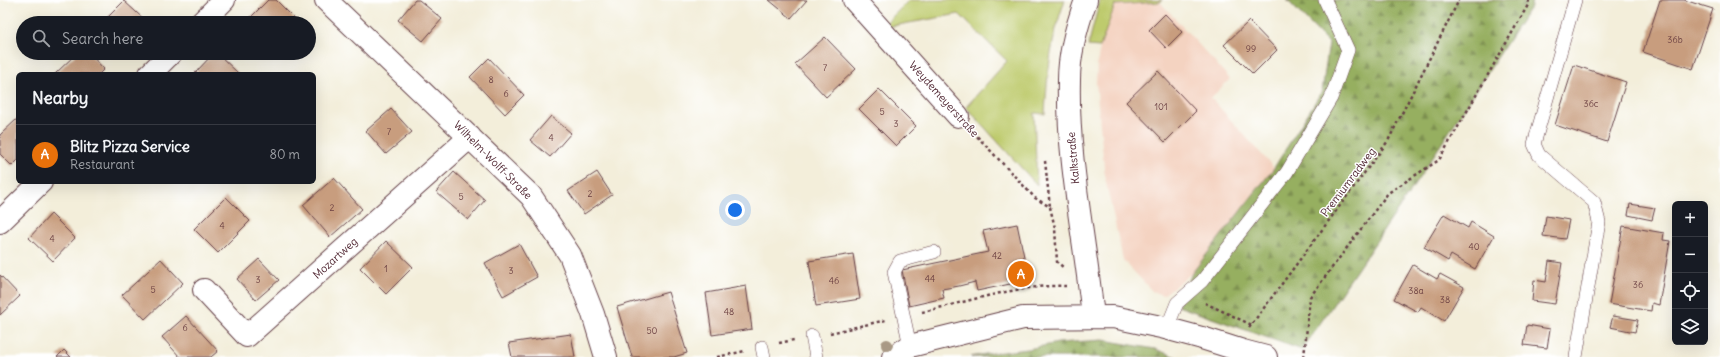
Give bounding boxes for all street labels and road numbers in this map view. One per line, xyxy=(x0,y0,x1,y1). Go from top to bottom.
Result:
street label: Weydemeyerstraße xyxy=(906,58,982,140)
street label: Wilhelm-Wolff-Straße xyxy=(451,118,535,202)
street label: Kalkstraße xyxy=(1064,131,1082,185)
street label: Premiumradweg xyxy=(1318,145,1378,219)
street label: Mozartweg xyxy=(310,234,360,282)

